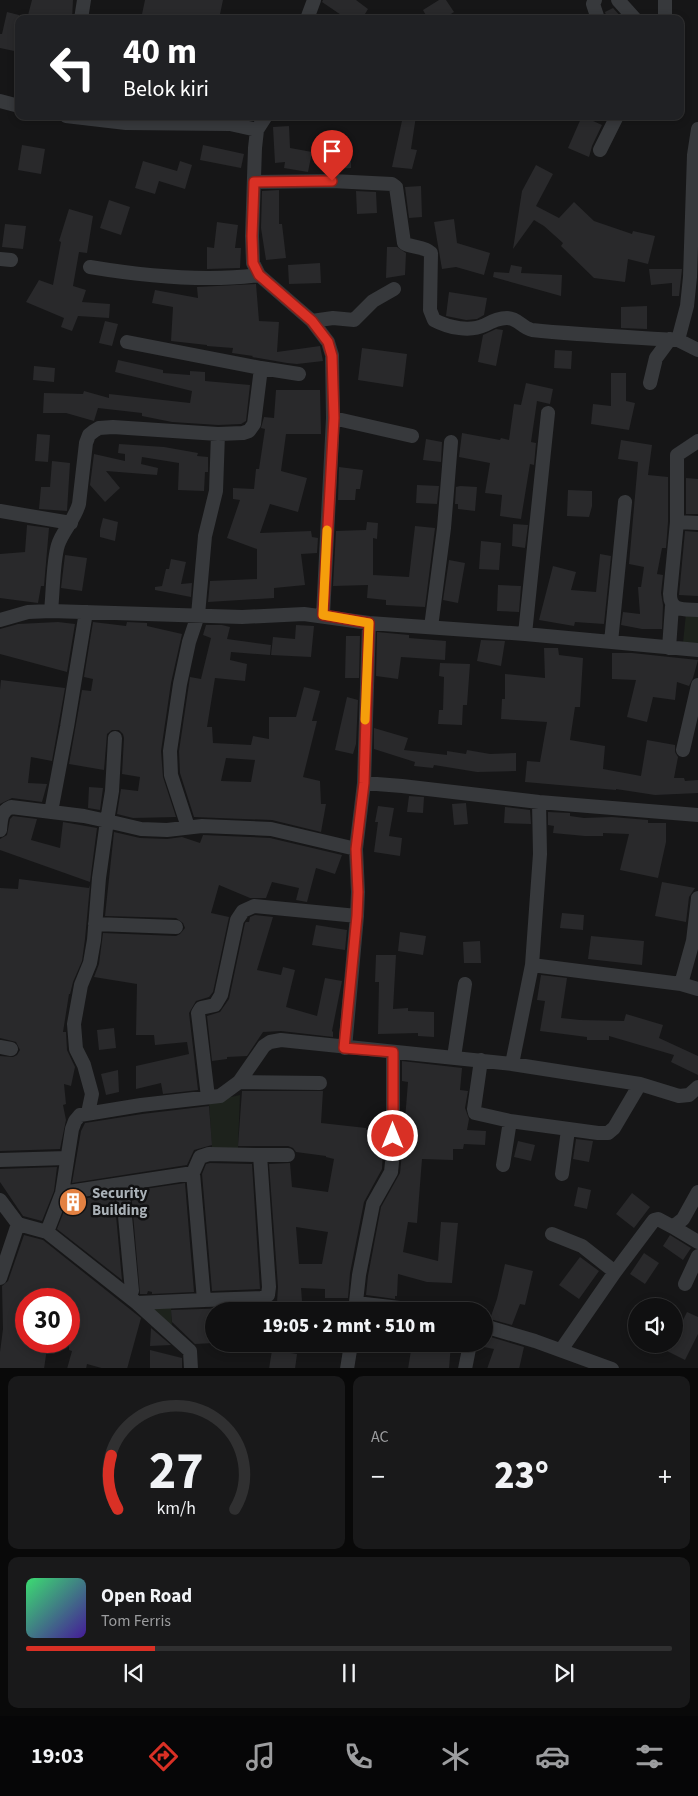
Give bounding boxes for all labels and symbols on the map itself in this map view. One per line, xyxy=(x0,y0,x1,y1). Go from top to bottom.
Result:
pin xyxy=(311,130,353,181)
position arrow xyxy=(366,1109,418,1161)
place label: Security Building xyxy=(92,1183,148,1221)
building icon: Security Building xyxy=(58,1187,88,1217)
speed limit sign: 30 xyxy=(15,1288,80,1353)

